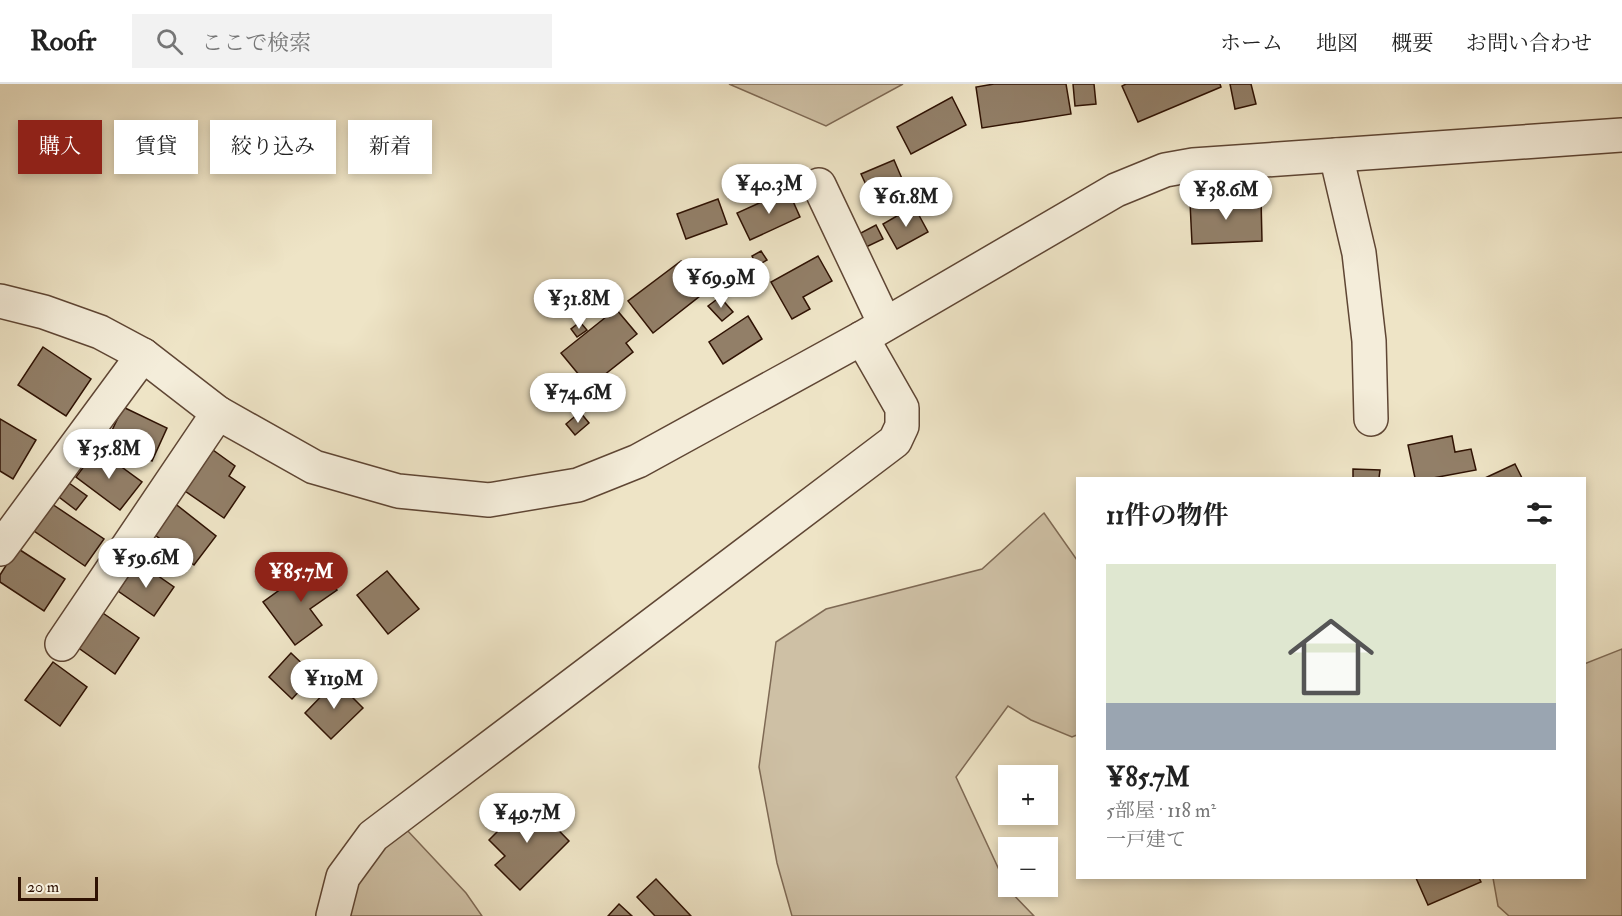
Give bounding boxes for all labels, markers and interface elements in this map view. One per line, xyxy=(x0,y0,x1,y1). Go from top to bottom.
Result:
search box xyxy=(132,14,552,68)
text: Roofr xyxy=(30,24,96,59)
icon: search xyxy=(153,25,186,58)
text: ここで検索 xyxy=(201,29,311,57)
text: ホーム xyxy=(1220,30,1283,57)
text: 地図 xyxy=(1316,30,1358,57)
text: 概要 xyxy=(1391,30,1433,57)
text: お問い合わせ xyxy=(1466,30,1592,57)
chip: 購入 xyxy=(18,120,102,174)
chip: 賃貸 xyxy=(114,120,198,174)
chip: 絞り込み xyxy=(210,120,336,174)
chip: 新着 xyxy=(348,120,432,174)
pin: ¥40.3M xyxy=(720,164,818,215)
pin: ¥38.6M xyxy=(1177,170,1275,221)
text: ¥40.3M xyxy=(736,171,802,196)
pin: ¥61.8M xyxy=(857,177,955,228)
text: ¥38.6M xyxy=(1193,177,1259,202)
text: ¥61.8M xyxy=(874,184,938,209)
pin: ¥69.9M xyxy=(672,258,770,309)
text: ¥69.9M xyxy=(687,265,755,290)
pin: ¥31.8M xyxy=(530,279,628,330)
text: ¥31.8M xyxy=(548,286,610,311)
pin: ¥74.6M xyxy=(529,373,627,424)
text: ¥74.6M xyxy=(544,380,612,405)
pin: ¥35.8M xyxy=(60,429,158,480)
text: ¥35.8M xyxy=(77,436,141,461)
icon: filters xyxy=(1523,497,1556,530)
text: 11件の物件 xyxy=(1106,500,1229,532)
pin: ¥59.6M xyxy=(97,538,195,589)
text: ¥59.6M xyxy=(112,545,180,570)
pin: ¥85.7M xyxy=(252,552,350,603)
text: ¥85.7M xyxy=(269,559,333,584)
icon: home xyxy=(1277,603,1385,711)
pin: ¥119M xyxy=(292,659,376,710)
text: ¥119M xyxy=(305,666,363,691)
text: ¥85.7M xyxy=(1106,762,1190,794)
map controls xyxy=(998,765,1058,897)
button: + xyxy=(998,765,1058,825)
pin: ¥49.7M xyxy=(478,793,576,844)
text: 5部屋 · 118 m² xyxy=(1106,798,1216,823)
text: ¥49.7M xyxy=(493,800,561,825)
text: 一戸建て xyxy=(1106,827,1186,852)
button: − xyxy=(998,837,1058,897)
scale bar xyxy=(18,874,98,902)
text: 20 m xyxy=(27,877,59,897)

